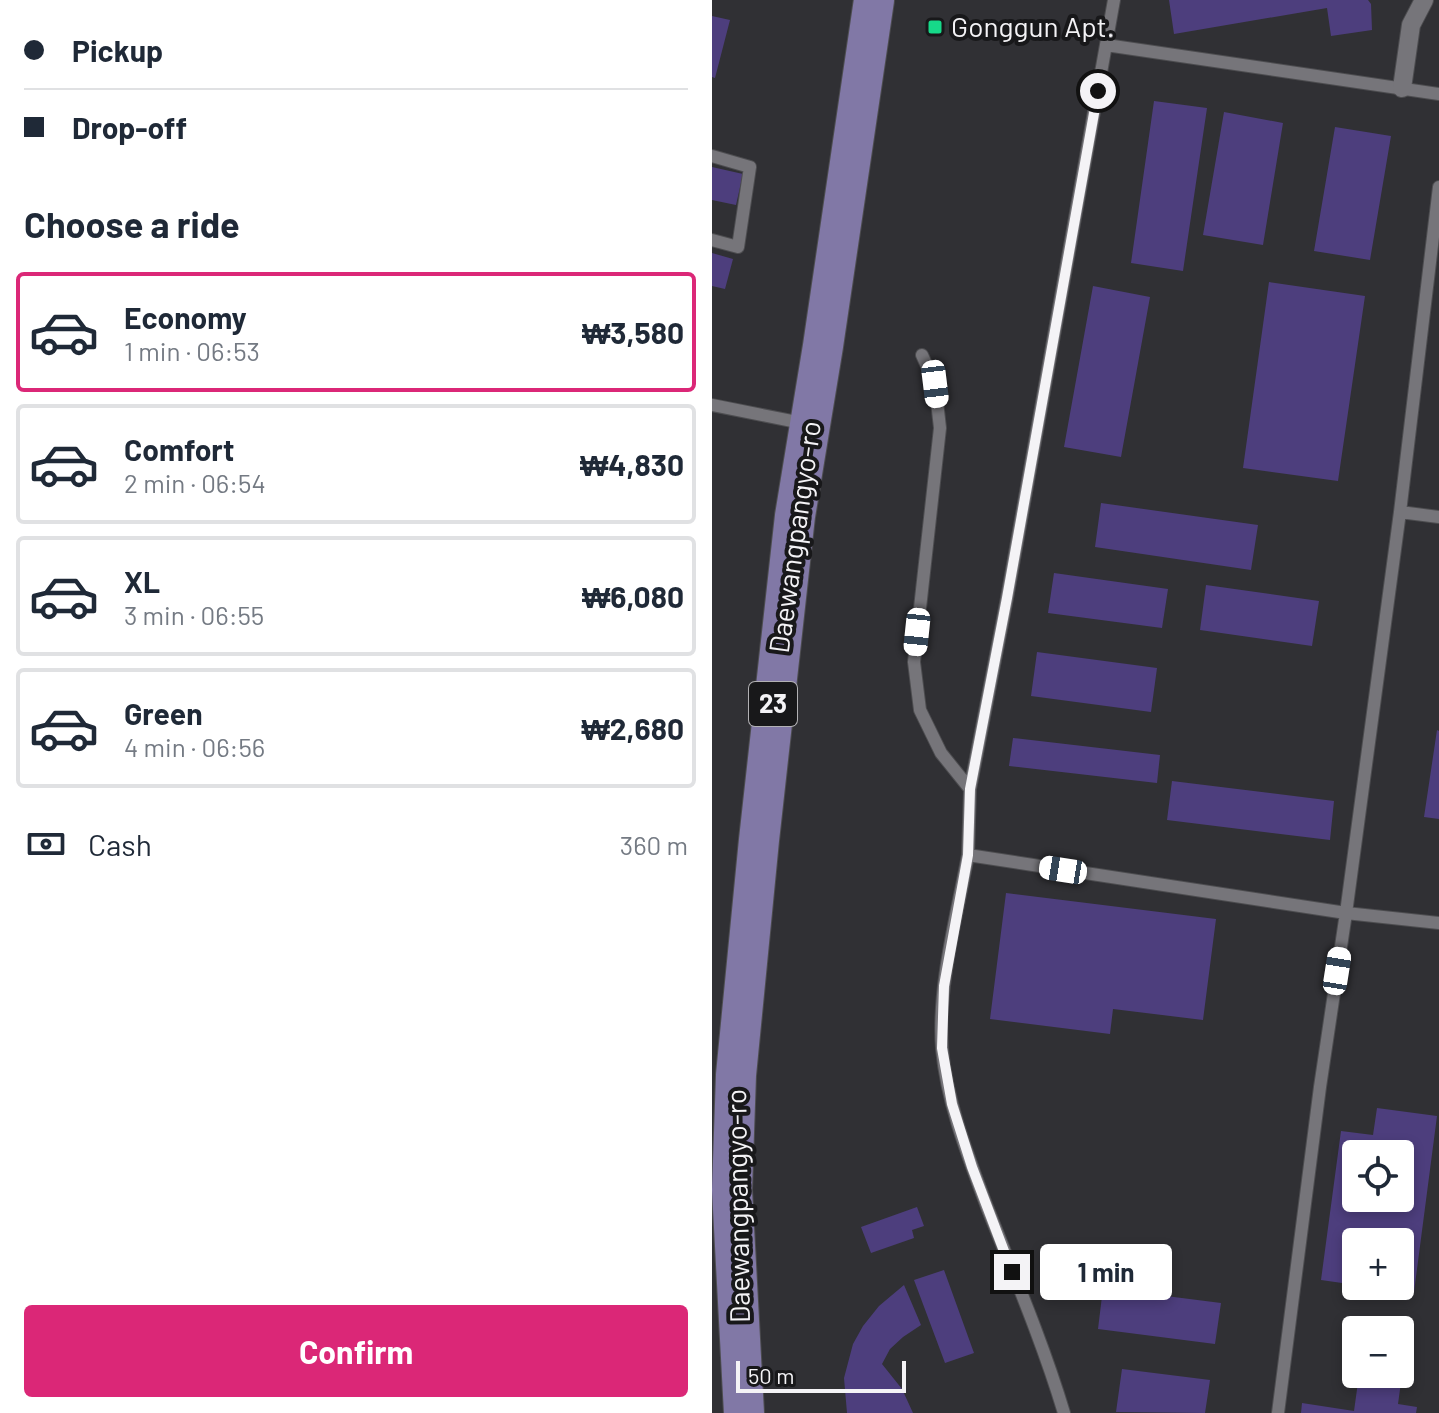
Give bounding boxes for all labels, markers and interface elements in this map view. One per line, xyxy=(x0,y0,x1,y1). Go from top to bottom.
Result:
place label: Gonggun Apt. xyxy=(951,9,1115,43)
marker: Gonggun Apt. xyxy=(926,18,944,36)
text: Pickup xyxy=(72,32,163,68)
route start xyxy=(1080,73,1116,109)
text: Drop-off xyxy=(72,109,187,145)
text: Choose a ride xyxy=(24,202,240,245)
icon: car xyxy=(28,296,100,368)
text: Economy xyxy=(124,299,247,335)
text: ₩3,580 xyxy=(582,314,684,350)
text: 1 min · 06:53 xyxy=(124,335,260,366)
car xyxy=(920,359,950,409)
street label: Daewangpangyo-ro xyxy=(761,419,827,655)
icon: car xyxy=(28,428,100,500)
text: Comfort xyxy=(124,431,234,467)
text: ₩4,830 xyxy=(580,446,684,482)
text: 2 min · 06:54 xyxy=(124,467,266,498)
icon: car xyxy=(28,560,100,632)
text: XL xyxy=(124,563,160,599)
text: ₩6,080 xyxy=(582,578,684,614)
text: 3 min · 06:55 xyxy=(124,599,264,630)
car xyxy=(903,607,931,657)
road number: 23 xyxy=(749,682,797,726)
icon: car xyxy=(28,692,100,764)
text: Green xyxy=(124,695,203,731)
text: ₩2,680 xyxy=(581,710,684,746)
text: 4 min · 06:56 xyxy=(124,731,265,762)
icon: cash xyxy=(24,822,68,866)
text: Cash xyxy=(88,826,152,862)
text: 360 m xyxy=(620,829,688,860)
car xyxy=(1037,854,1089,886)
car xyxy=(1321,945,1353,997)
street label: Daewangpangyo-ro xyxy=(718,1089,756,1323)
map controls xyxy=(1342,1140,1414,1388)
button: locate xyxy=(1342,1140,1414,1212)
button: + xyxy=(1342,1228,1414,1300)
callout: 1 min xyxy=(1040,1244,1172,1300)
route end xyxy=(994,1254,1030,1290)
text: 1 min xyxy=(1078,1256,1134,1287)
button: Confirm xyxy=(24,1305,688,1397)
button: − xyxy=(1342,1316,1414,1388)
scale bar xyxy=(736,1357,906,1393)
text: 50 m xyxy=(748,1362,794,1388)

